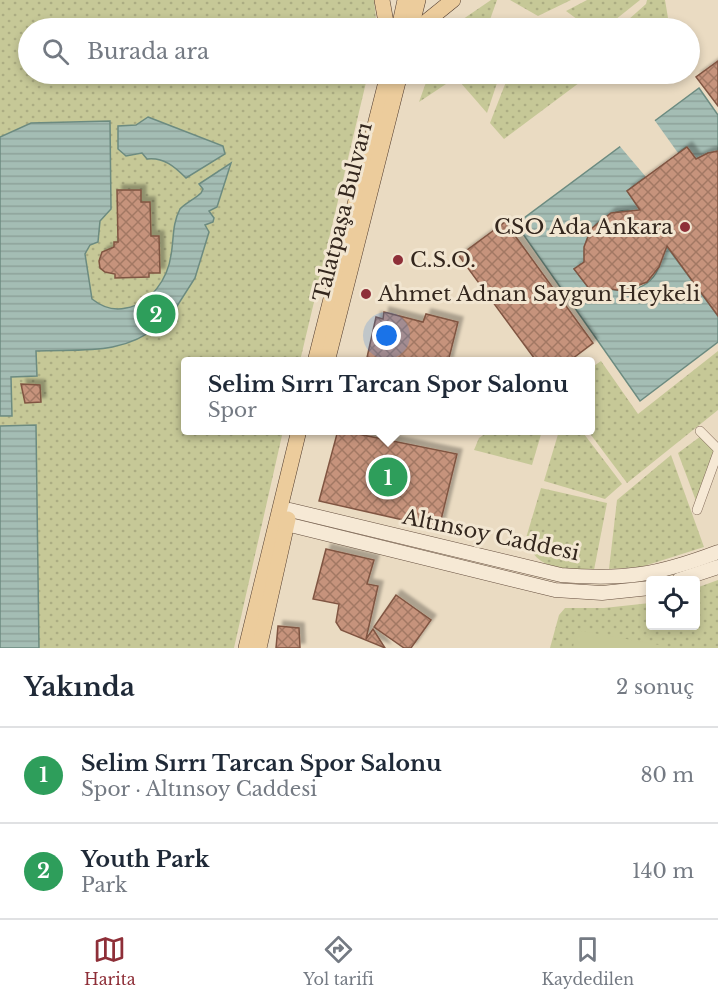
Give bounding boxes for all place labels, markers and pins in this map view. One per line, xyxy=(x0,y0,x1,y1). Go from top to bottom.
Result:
place label: CSO Ada Ankara xyxy=(494,214,673,240)
marker: CSO Ada Ankara xyxy=(678,220,692,234)
place label: C.S.O. xyxy=(410,247,476,273)
marker: C.S.O. xyxy=(391,253,405,267)
place label: Ahmet Adnan Saygun Heykeli xyxy=(377,281,700,307)
marker: Ahmet Adnan Saygun Heykeli xyxy=(359,287,373,301)
pin: 2 xyxy=(136,292,176,336)
pin: 1 xyxy=(368,454,408,500)

